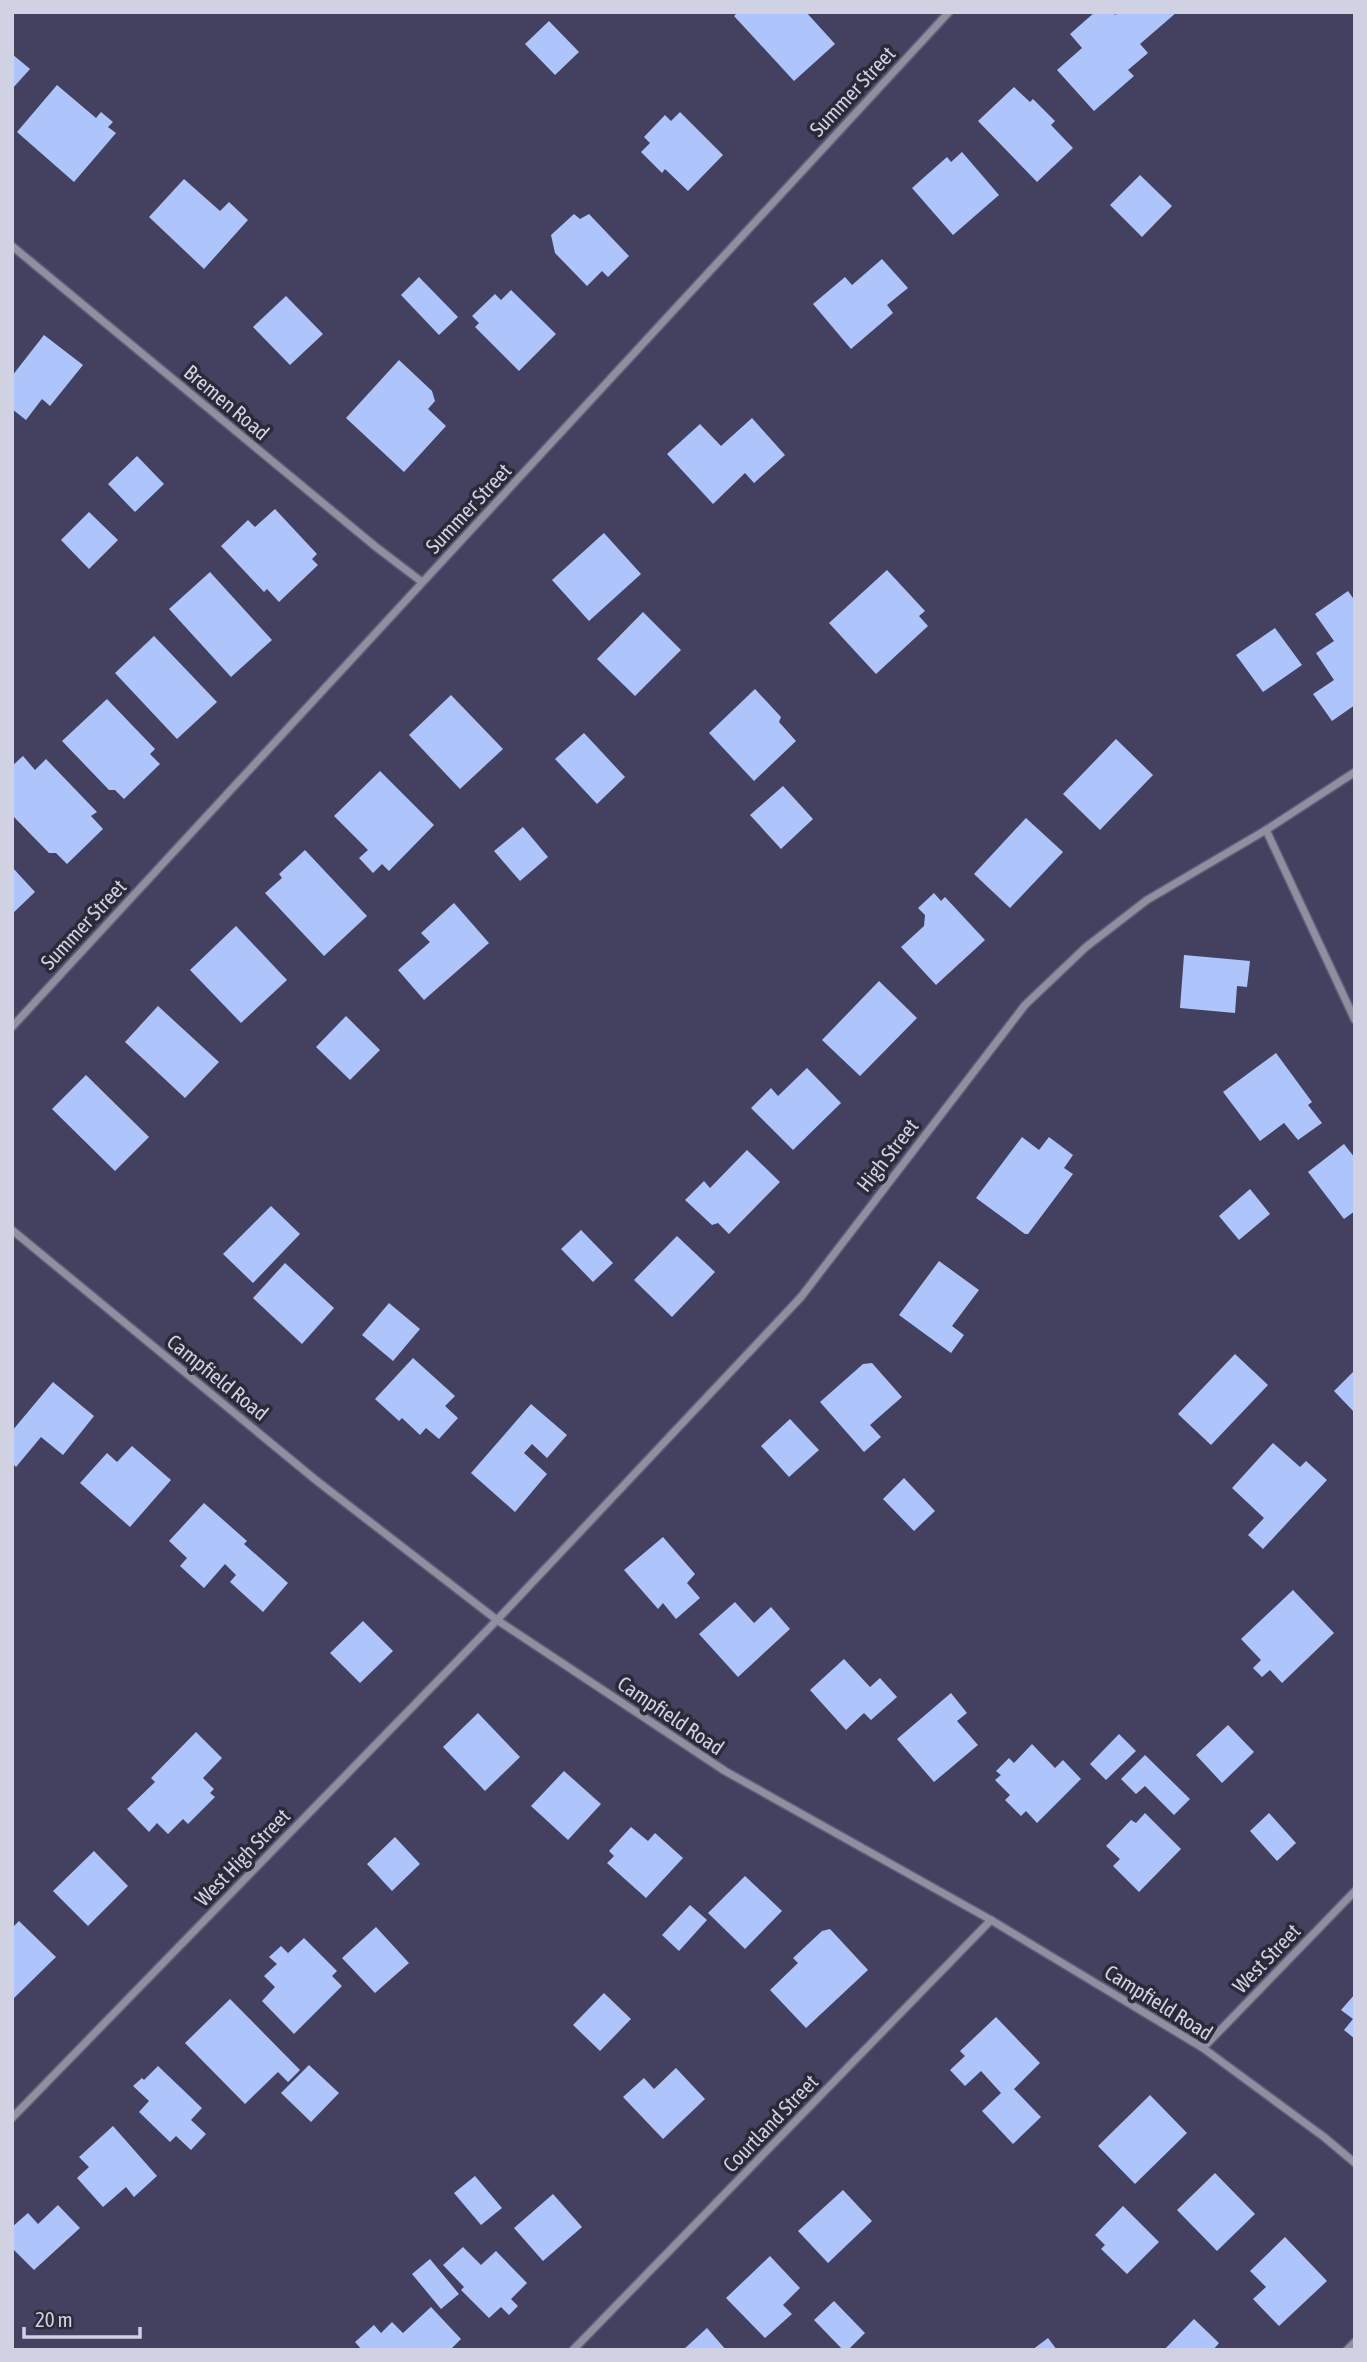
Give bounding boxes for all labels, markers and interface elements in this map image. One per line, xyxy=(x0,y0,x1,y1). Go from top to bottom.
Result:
street label: Summer Street xyxy=(804,41,900,141)
street label: Bremen Road xyxy=(180,360,274,444)
street label: Summer Street xyxy=(420,458,516,558)
street label: Summer Street xyxy=(35,874,131,974)
street label: High Street xyxy=(851,1114,923,1196)
street label: Campfield Road xyxy=(163,1329,273,1425)
street label: Campfield Road xyxy=(613,1671,729,1759)
street label: West High Street xyxy=(190,1803,294,1911)
street label: West Street xyxy=(1227,1919,1305,1997)
street label: Campfield Road xyxy=(1101,1959,1217,2045)
street label: Courtland Street xyxy=(718,2069,822,2177)
scale bar xyxy=(24,2296,140,2340)
text: 20 m xyxy=(35,2307,73,2331)

